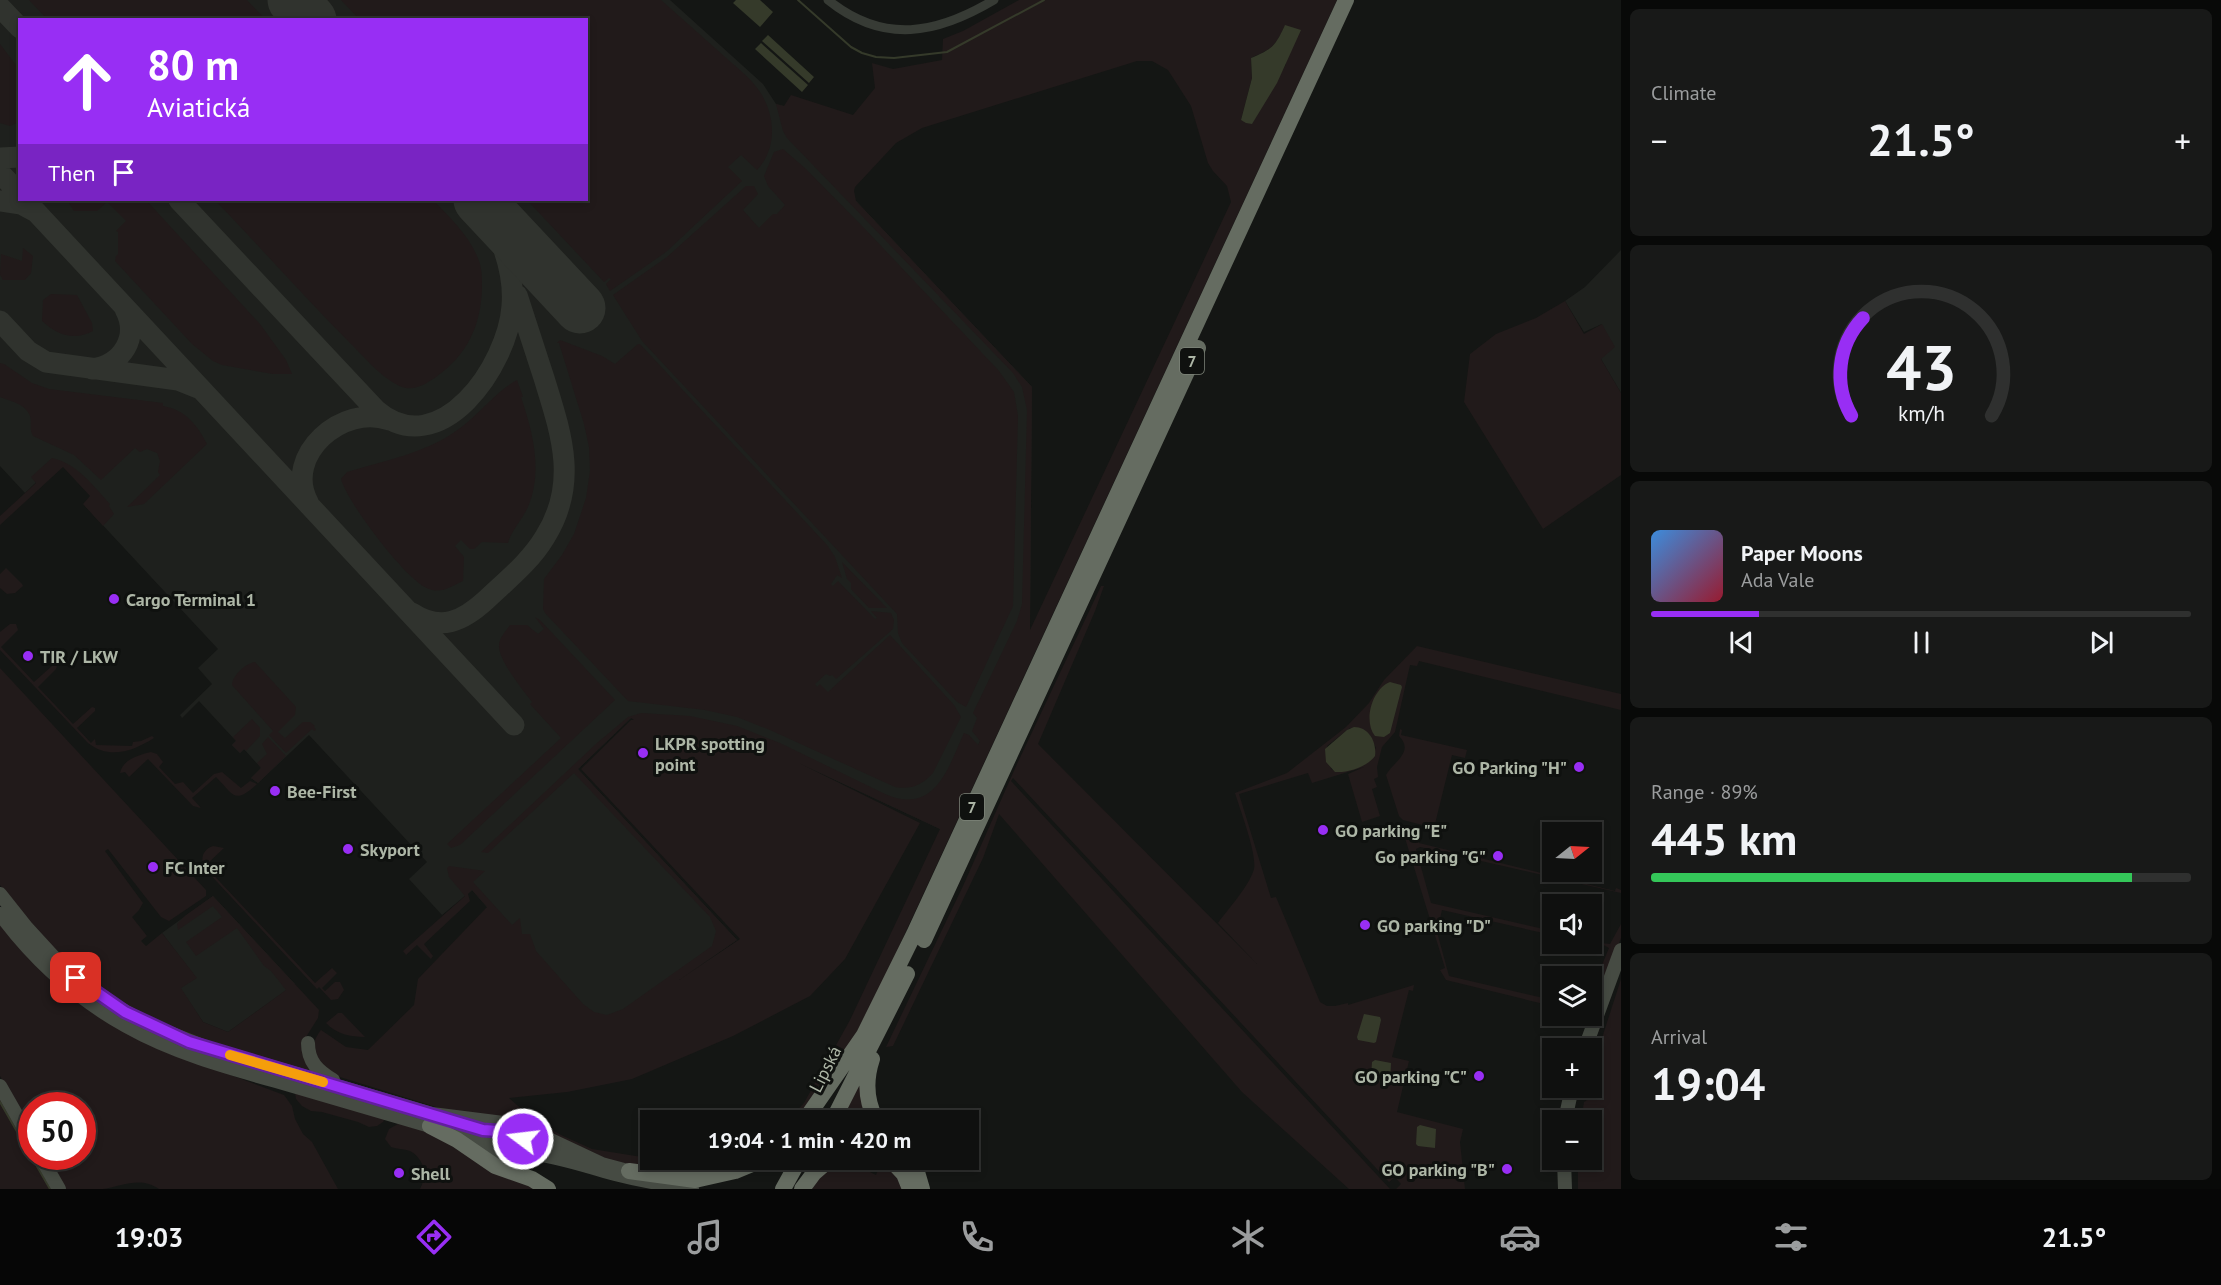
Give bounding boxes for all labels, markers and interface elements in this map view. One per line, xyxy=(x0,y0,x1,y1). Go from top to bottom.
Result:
text: 80 m xyxy=(147,37,239,92)
icon: ahead xyxy=(48,42,126,120)
text: Climate xyxy=(1651,80,1717,106)
text: Aviatická xyxy=(147,90,250,124)
text: 21.5° xyxy=(1867,110,1975,168)
text: − xyxy=(1651,119,1668,162)
text: + xyxy=(2174,119,2191,162)
icon: arrive xyxy=(107,156,140,189)
text: Then xyxy=(48,159,95,187)
text: 43 xyxy=(1886,326,1956,407)
road number: 7 xyxy=(1180,348,1204,374)
text: km/h xyxy=(1897,399,1944,427)
text: Paper Moons xyxy=(1741,539,1863,567)
text: Ada Vale xyxy=(1741,567,1814,593)
place label: Cargo Terminal 1 xyxy=(126,588,256,611)
marker: Cargo Terminal 1 xyxy=(107,592,121,606)
icon: previous xyxy=(1725,626,1758,659)
icon: pause xyxy=(1905,626,1938,659)
icon: next xyxy=(2085,626,2118,659)
place label: TIR / LKW xyxy=(40,645,119,668)
marker: TIR / LKW xyxy=(21,649,35,663)
place label: LKPR spotting point xyxy=(655,732,765,776)
marker: LKPR spotting point xyxy=(636,746,650,760)
place label: GO Parking "H" xyxy=(1452,756,1567,779)
marker: GO Parking "H" xyxy=(1572,760,1586,774)
text: Range · 89% xyxy=(1651,779,1758,805)
place label: Bee-First xyxy=(287,780,357,803)
marker: Bee-First xyxy=(268,784,282,798)
road number: 7 xyxy=(960,794,984,820)
text: 445 km xyxy=(1651,809,1797,867)
place label: GO parking "E" xyxy=(1335,819,1447,842)
north arrow xyxy=(1542,822,1602,882)
map controls xyxy=(1542,822,1602,1170)
marker: GO parking "E" xyxy=(1316,823,1330,837)
place label: Skyport xyxy=(360,838,420,861)
marker: Skyport xyxy=(341,842,355,856)
place label: Go parking "G" xyxy=(1375,845,1486,868)
marker: Go parking "G" xyxy=(1491,849,1505,863)
place label: FC Inter xyxy=(165,856,225,879)
marker: FC Inter xyxy=(146,860,160,874)
button: sound xyxy=(1542,894,1602,954)
place label: GO parking "D" xyxy=(1377,914,1491,937)
marker: GO parking "D" xyxy=(1358,918,1372,932)
pin xyxy=(50,952,101,1003)
icon: arrive xyxy=(59,961,92,994)
button: layers xyxy=(1542,966,1602,1026)
text: Arrival xyxy=(1651,1024,1707,1050)
button: + xyxy=(1542,1038,1602,1098)
street label: Lipská xyxy=(804,1042,846,1096)
text: 19:04 xyxy=(1651,1054,1765,1112)
place label: GO parking "C" xyxy=(1355,1065,1467,1088)
marker: GO parking "C" xyxy=(1472,1069,1486,1083)
speed limit sign: 50 xyxy=(18,1092,96,1170)
position arrow xyxy=(491,1107,555,1171)
button: − xyxy=(1542,1110,1602,1170)
text: 19:04 · 1 min · 420 m xyxy=(708,1126,911,1154)
place label: GO parking "B" xyxy=(1381,1158,1495,1181)
place label: Shell xyxy=(411,1162,451,1185)
marker: GO parking "B" xyxy=(1500,1162,1514,1176)
marker: Shell xyxy=(392,1166,406,1180)
icon: directions xyxy=(413,1216,455,1258)
icon: music xyxy=(684,1216,726,1258)
icon: phone xyxy=(956,1216,998,1258)
icon: climate xyxy=(1227,1216,1269,1258)
icon: car xyxy=(1499,1216,1541,1258)
icon: filters xyxy=(1770,1216,1812,1258)
text: 19:03 xyxy=(115,1220,183,1254)
text: 21.5° xyxy=(2042,1220,2106,1254)

